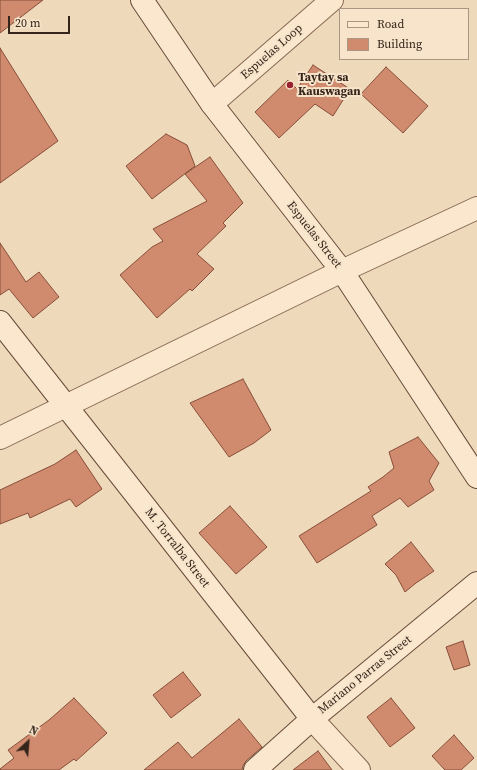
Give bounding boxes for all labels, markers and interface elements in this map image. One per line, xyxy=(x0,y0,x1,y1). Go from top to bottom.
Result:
scale bar xyxy=(10,8,72,34)
legend xyxy=(339,8,469,60)
text: 20 m xyxy=(15,15,41,31)
text: Road xyxy=(377,16,404,32)
street label: Espuelas Loop xyxy=(238,21,306,83)
text: Building xyxy=(377,36,422,52)
place label: Taytay sa Kauswagan xyxy=(298,71,361,99)
marker: Taytay sa Kauswagan xyxy=(285,80,295,90)
street label: Espuelas Street xyxy=(283,199,345,271)
street label: M. Torralba Street xyxy=(142,505,212,591)
street label: Mariano Parras Street xyxy=(315,633,415,717)
north arrow xyxy=(8,722,48,762)
text: N xyxy=(27,722,40,739)

